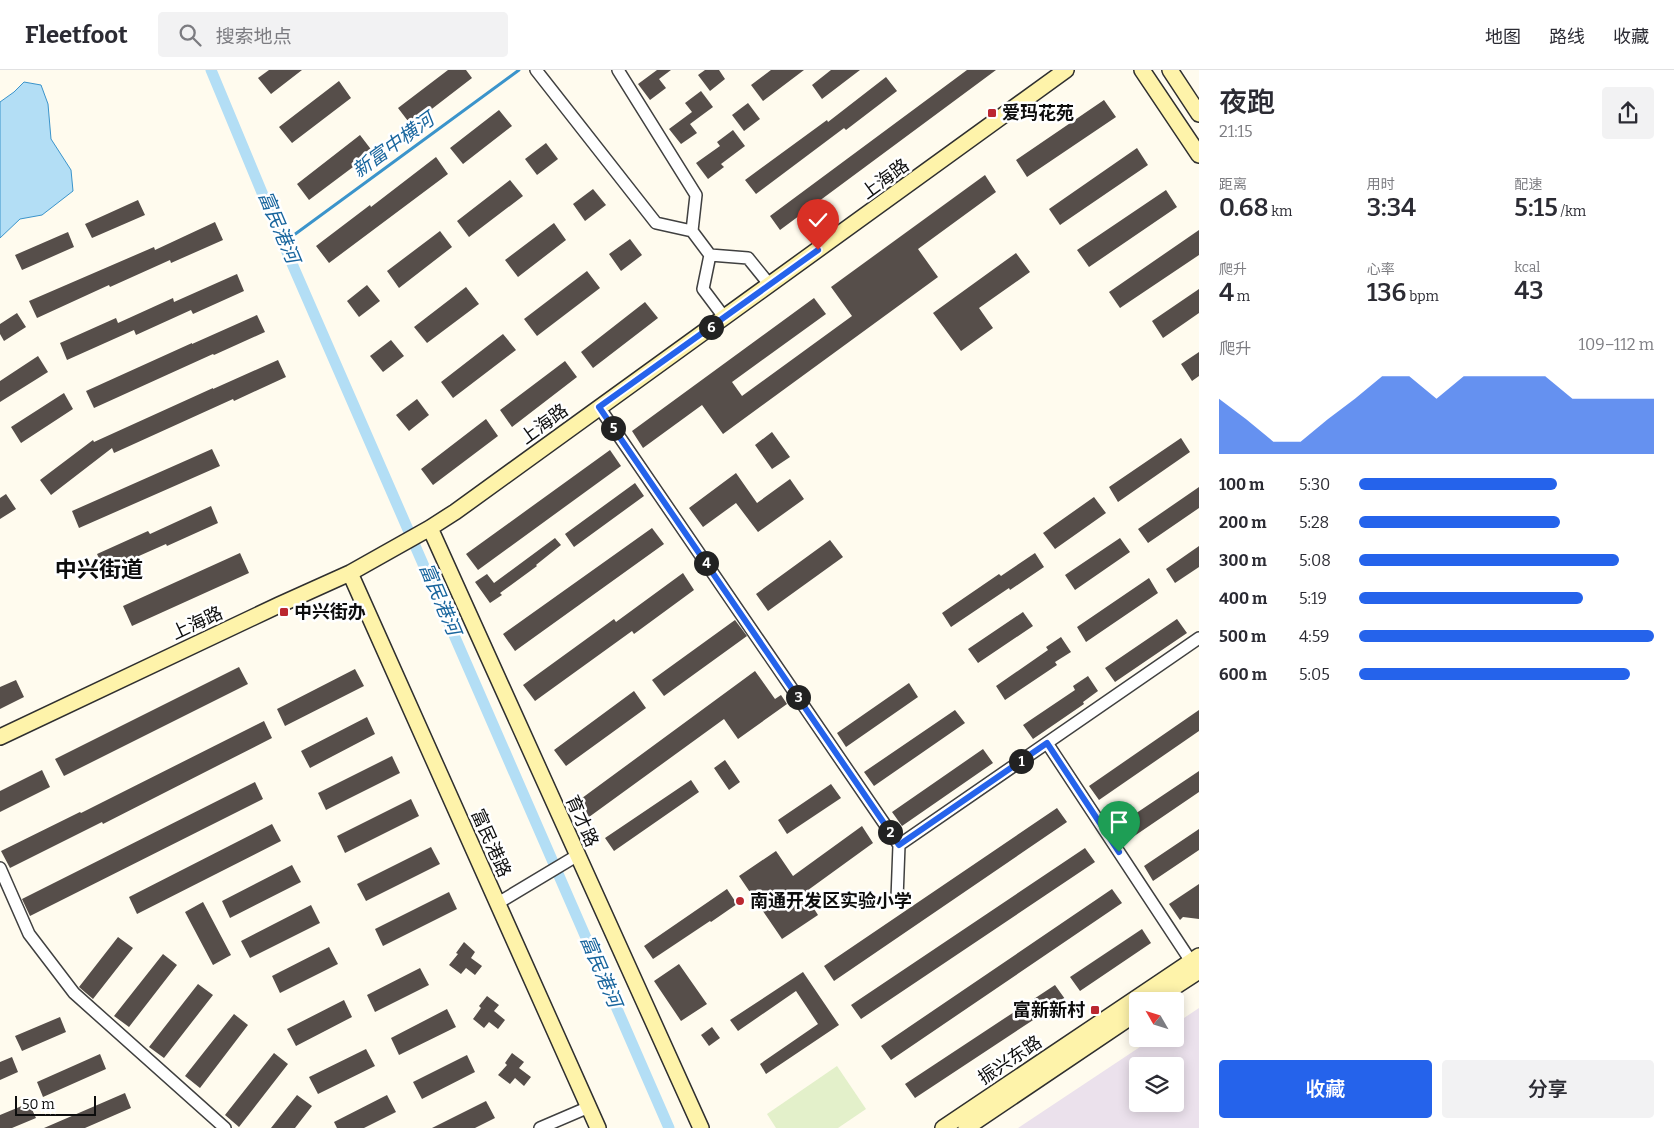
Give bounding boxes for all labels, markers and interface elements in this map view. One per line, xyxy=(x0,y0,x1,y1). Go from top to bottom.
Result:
search box xyxy=(158,12,508,57)
text: Fleetfoot xyxy=(25,21,128,49)
icon: search xyxy=(176,21,204,49)
text: 搜索地点 xyxy=(216,25,292,48)
text: 地图 xyxy=(1485,26,1521,48)
text: 路线 xyxy=(1549,26,1585,48)
text: 收藏 xyxy=(1613,26,1649,48)
text: 夜跑 xyxy=(1219,86,1275,119)
button: share xyxy=(1602,87,1654,139)
place label: 爱玛花苑 xyxy=(1002,102,1074,124)
water label: 新富中横河 xyxy=(348,105,441,182)
marker: 爱玛花苑 xyxy=(986,107,998,119)
text: 21:15 xyxy=(1219,122,1253,141)
street label: 上海路 xyxy=(857,154,913,204)
text: 距离 xyxy=(1219,176,1247,193)
text: 用时 xyxy=(1367,176,1395,193)
text: 配速 xyxy=(1514,176,1542,193)
water label: 富民港河 xyxy=(254,188,306,270)
text: 0.68 xyxy=(1219,193,1269,223)
text: 3:34 xyxy=(1367,193,1416,223)
text: 5:15 xyxy=(1514,193,1558,223)
pin xyxy=(797,199,839,250)
text: km xyxy=(1269,203,1292,220)
text: /km xyxy=(1558,203,1586,220)
icon: check xyxy=(804,206,832,234)
text: kcal xyxy=(1514,259,1540,276)
text: 爬升 xyxy=(1219,261,1247,278)
text: 心率 xyxy=(1367,261,1395,278)
text: 43 xyxy=(1514,276,1544,306)
text: 4 xyxy=(1219,278,1234,308)
text: 136 xyxy=(1367,278,1406,308)
text: m xyxy=(1234,288,1250,305)
text: bpm xyxy=(1406,288,1439,305)
pin: 6 xyxy=(698,314,724,340)
text: 6 xyxy=(707,319,716,336)
text: 109–112 m xyxy=(1579,335,1654,354)
text: 爬升 xyxy=(1219,339,1251,358)
street label: 上海路 xyxy=(516,399,572,449)
pin: 5 xyxy=(600,416,626,440)
text: 5 xyxy=(610,420,617,437)
text: 100 m xyxy=(1219,475,1264,494)
text: 5:30 xyxy=(1299,475,1330,494)
text: 200 m xyxy=(1219,513,1266,532)
text: 5:28 xyxy=(1299,513,1329,532)
pin: 4 xyxy=(694,550,718,576)
text: 300 m xyxy=(1219,551,1267,570)
text: 5:08 xyxy=(1299,551,1331,570)
text: 4 xyxy=(702,555,711,572)
district label: 中兴街道 xyxy=(55,556,143,583)
water label: 富民港河 xyxy=(415,560,467,642)
text: 400 m xyxy=(1219,589,1267,608)
text: 5:19 xyxy=(1299,589,1327,608)
place label: 中兴街办 xyxy=(294,601,366,623)
street label: 上海路 xyxy=(168,602,226,644)
marker: 中兴街办 xyxy=(278,606,290,618)
text: 500 m xyxy=(1219,627,1266,646)
text: 4:59 xyxy=(1299,627,1329,646)
text: 600 m xyxy=(1219,665,1267,684)
text: 5:05 xyxy=(1299,665,1330,684)
pin: 3 xyxy=(786,684,810,710)
text: 3 xyxy=(794,689,803,706)
pin: 1 xyxy=(1008,748,1034,774)
text: 1 xyxy=(1018,753,1025,770)
street label: 育才路 xyxy=(561,792,603,850)
pin xyxy=(1098,801,1140,852)
street label: 富民港路 xyxy=(466,806,516,880)
icon: arrive xyxy=(1105,808,1133,836)
pin: 2 xyxy=(878,820,902,844)
text: 2 xyxy=(887,824,894,841)
place label: 南通开发区实验小学 xyxy=(750,890,912,912)
marker: 南通开发区实验小学 xyxy=(734,895,746,907)
water label: 富民港河 xyxy=(576,932,628,1014)
north arrow xyxy=(1129,992,1184,1048)
map controls xyxy=(1129,992,1184,1112)
place label: 富新新村 xyxy=(1013,999,1085,1021)
marker: 富新新村 xyxy=(1089,1004,1101,1016)
street label: 振兴东路 xyxy=(974,1031,1046,1089)
button: layers xyxy=(1129,1057,1184,1112)
button: 收藏 xyxy=(1219,1060,1432,1118)
button: 分享 xyxy=(1442,1060,1654,1118)
scale bar xyxy=(15,1093,96,1116)
text: 50 m xyxy=(22,1096,55,1113)

